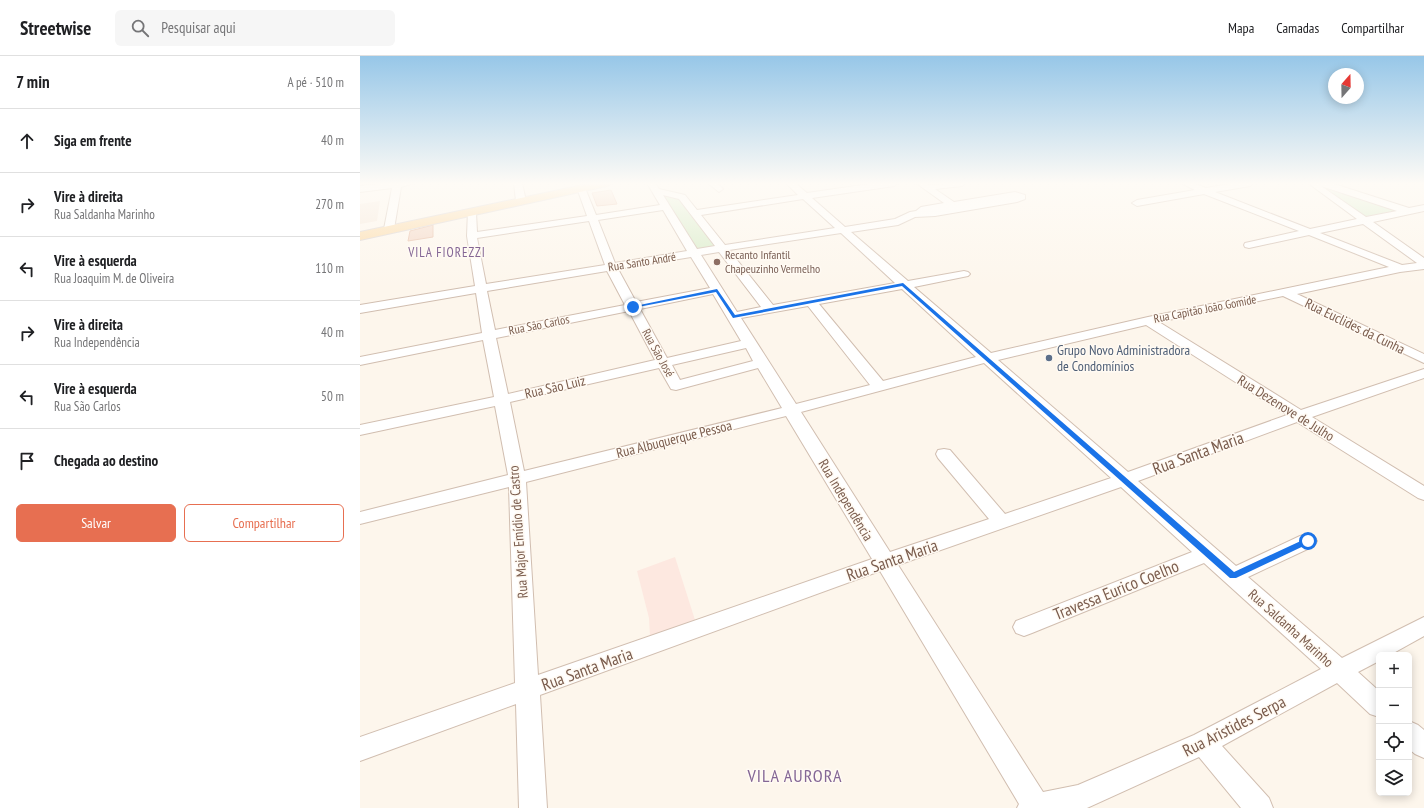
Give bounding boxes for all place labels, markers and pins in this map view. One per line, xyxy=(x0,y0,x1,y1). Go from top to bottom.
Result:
place label: Recanto Infantil Chapeuzinho Vermelho xyxy=(725,247,820,276)
marker: Recanto Infantil Chapeuzinho Vermelho xyxy=(712,257,722,267)
place label: Grupo Novo Administradora de Condomínios xyxy=(1057,341,1190,375)
marker: Grupo Novo Administradora de Condomínios xyxy=(1044,353,1054,363)

